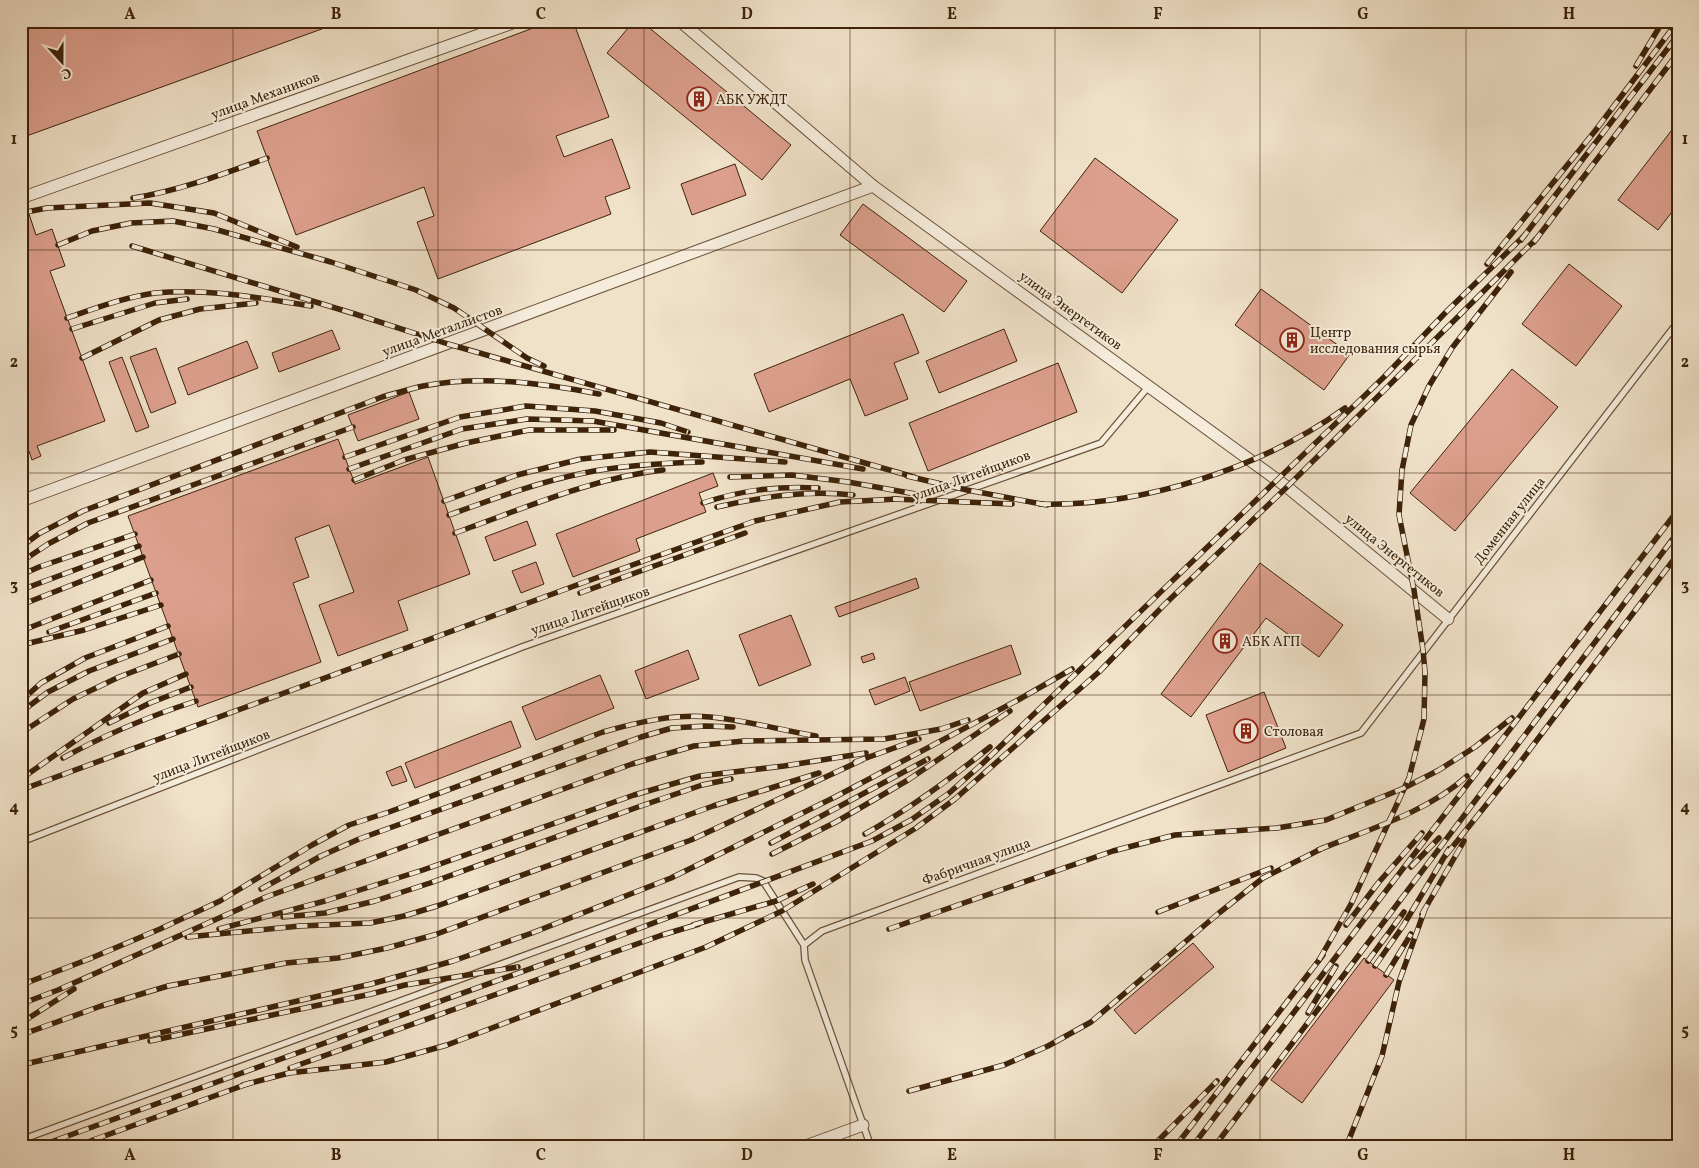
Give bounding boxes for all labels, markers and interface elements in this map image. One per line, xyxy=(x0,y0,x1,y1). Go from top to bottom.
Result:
text: A xyxy=(124,4,136,26)
text: B xyxy=(331,4,342,26)
text: C xyxy=(536,4,546,26)
text: D xyxy=(741,4,753,26)
text: E xyxy=(947,4,957,26)
text: F xyxy=(1153,4,1163,26)
text: G xyxy=(1357,4,1369,26)
text: H xyxy=(1563,4,1575,26)
north arrow xyxy=(38,38,88,88)
text: С xyxy=(59,62,74,83)
street label: улица Механиков xyxy=(209,68,322,125)
building icon: АБК УЖДТ xyxy=(686,86,712,112)
place label: АБК УЖДТ xyxy=(716,91,787,110)
text: 1 xyxy=(11,129,17,151)
text: 1 xyxy=(1682,129,1688,151)
street label: улица Энергетиков xyxy=(1015,267,1126,355)
street label: улица Металлистов xyxy=(380,301,505,362)
place label: Центр исследования сырья xyxy=(1310,324,1440,359)
building icon: Центр исследования сырья xyxy=(1279,327,1305,353)
text: 2 xyxy=(10,352,18,374)
text: 2 xyxy=(1681,352,1689,374)
street label: улица Литейщиков xyxy=(910,446,1033,507)
street label: Доменная улица xyxy=(1470,473,1550,569)
street label: улица Энергетиков xyxy=(1340,510,1448,602)
text: 3 xyxy=(10,575,18,597)
text: 3 xyxy=(1681,575,1689,597)
street label: улица Литейщиков xyxy=(529,582,652,641)
building icon: АБК АГП xyxy=(1212,628,1238,654)
place label: АБК АГП xyxy=(1242,633,1301,652)
building icon: Столовая xyxy=(1233,718,1259,744)
place label: Столовая xyxy=(1264,723,1324,742)
street label: улица Литейщиков xyxy=(150,725,273,788)
text: 4 xyxy=(9,797,19,819)
text: 4 xyxy=(1680,797,1690,819)
street label: Фабричная улица xyxy=(920,834,1033,891)
text: 5 xyxy=(10,1020,18,1042)
text: 5 xyxy=(1681,1020,1689,1042)
text: A xyxy=(124,1145,136,1167)
text: B xyxy=(331,1145,342,1167)
text: C xyxy=(536,1145,546,1167)
text: D xyxy=(741,1145,753,1167)
text: E xyxy=(947,1145,957,1167)
text: F xyxy=(1153,1145,1163,1167)
text: G xyxy=(1357,1145,1369,1167)
text: H xyxy=(1563,1145,1575,1167)

